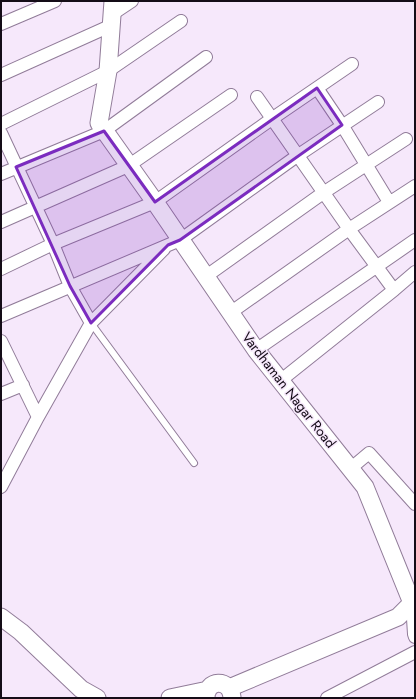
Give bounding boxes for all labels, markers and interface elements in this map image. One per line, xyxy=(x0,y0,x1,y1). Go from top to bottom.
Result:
street label: Vardhaman Nagar Road xyxy=(237,328,341,452)

